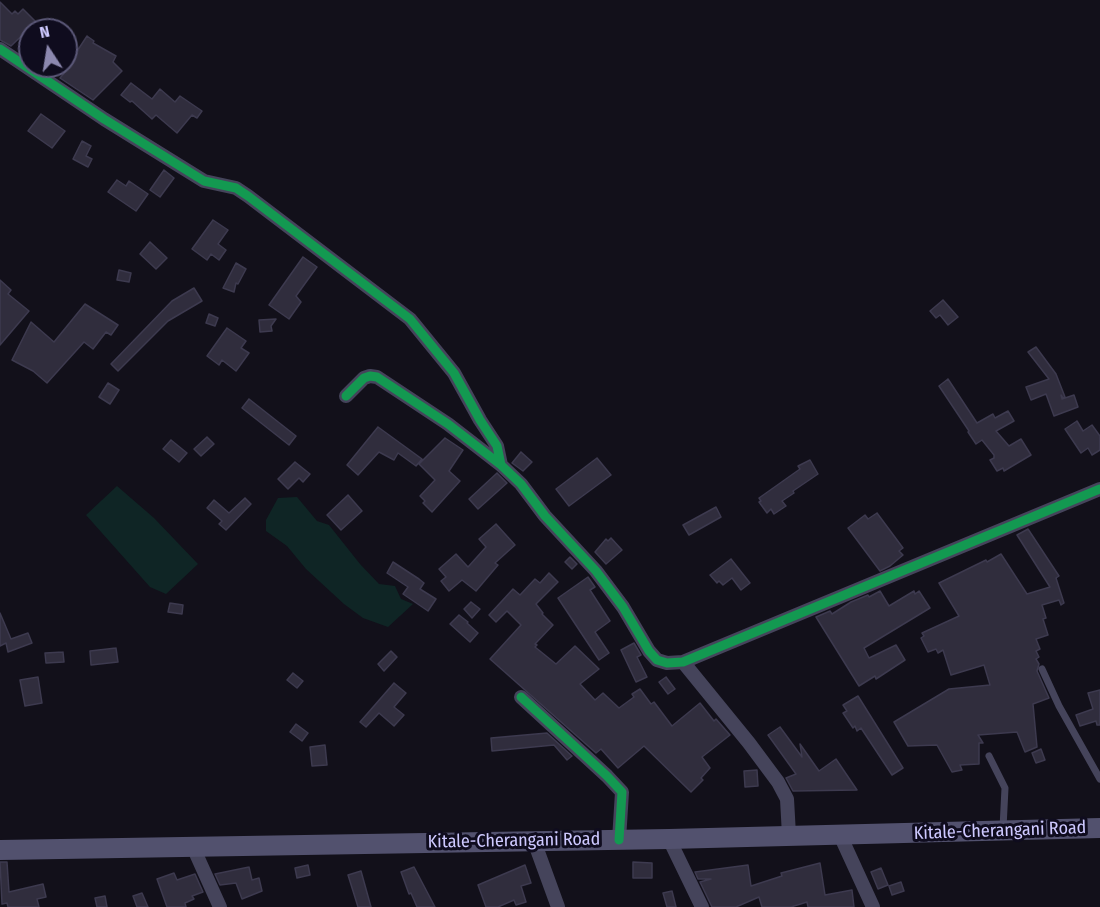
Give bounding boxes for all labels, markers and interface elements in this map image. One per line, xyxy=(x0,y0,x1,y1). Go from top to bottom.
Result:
north arrow xyxy=(18,18,78,78)
text: N xyxy=(38,22,51,42)
street label: Kitale-Cherangani Road xyxy=(913,817,1087,845)
street label: Kitale-Cherangani Road xyxy=(428,829,600,853)

